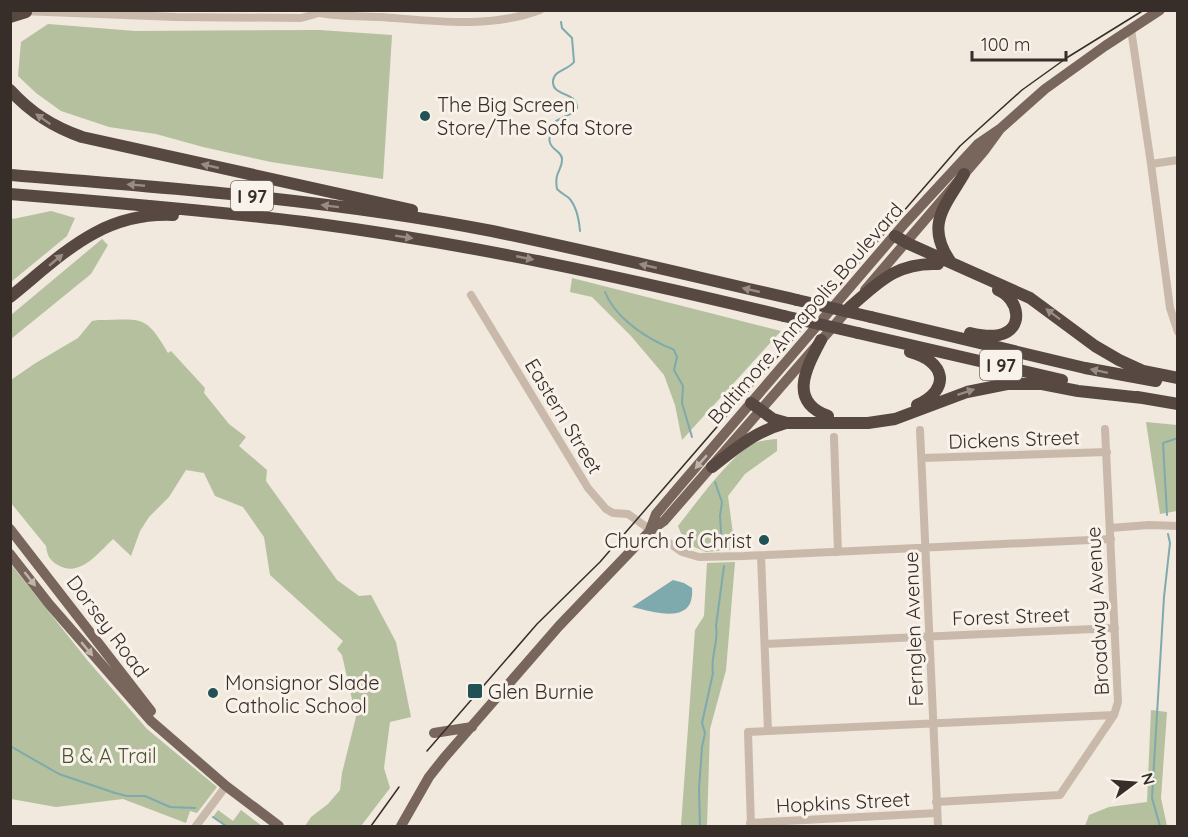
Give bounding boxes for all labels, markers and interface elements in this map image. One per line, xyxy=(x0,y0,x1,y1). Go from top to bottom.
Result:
scale bar xyxy=(972,24,1066,62)
text: 100 m xyxy=(981,33,1030,56)
place label: The Big Screen Store/The Sofa Store xyxy=(437,92,633,140)
marker: The Big Screen Store/The Sofa Store xyxy=(418,109,432,123)
one-way arrow xyxy=(35,114,51,125)
one-way arrow xyxy=(200,161,219,170)
one-way arrow xyxy=(127,180,146,190)
road number: I 97 xyxy=(231,181,273,211)
street label: Baltimore Annapolis Boulevard xyxy=(702,197,908,429)
one-way arrow xyxy=(320,201,339,210)
one-way arrow xyxy=(395,233,414,242)
one-way arrow xyxy=(48,254,63,266)
one-way arrow xyxy=(515,254,534,263)
one-way arrow xyxy=(638,261,657,270)
one-way arrow xyxy=(742,284,760,294)
one-way arrow xyxy=(1045,308,1060,320)
road number: I 97 xyxy=(980,350,1022,380)
street label: Eastern Street xyxy=(520,354,608,478)
one-way arrow xyxy=(1089,366,1108,375)
one-way arrow xyxy=(957,387,975,397)
street label: Dickens Street xyxy=(948,424,1080,454)
one-way arrow xyxy=(694,454,707,469)
street label: Broadway Avenue xyxy=(1080,526,1114,696)
place label: Church of Christ xyxy=(604,528,752,553)
marker: Church of Christ xyxy=(757,533,771,547)
street label: Fernglen Avenue xyxy=(898,551,928,707)
street label: Dorsey Road xyxy=(62,570,154,682)
one-way arrow xyxy=(23,571,36,587)
street label: Forest Street xyxy=(952,601,1071,631)
one-way arrow xyxy=(80,641,93,656)
place label: Monsignor Slade Catholic School xyxy=(225,670,380,718)
place label: Glen Burnie xyxy=(488,679,594,704)
marker: Glen Burnie xyxy=(466,682,484,700)
marker: Monsignor Slade Catholic School xyxy=(206,686,220,700)
park label: B & A Trail xyxy=(61,743,157,768)
north arrow xyxy=(1104,753,1164,813)
text: N xyxy=(1137,770,1160,787)
street label: Hopkins Street xyxy=(775,786,911,818)

